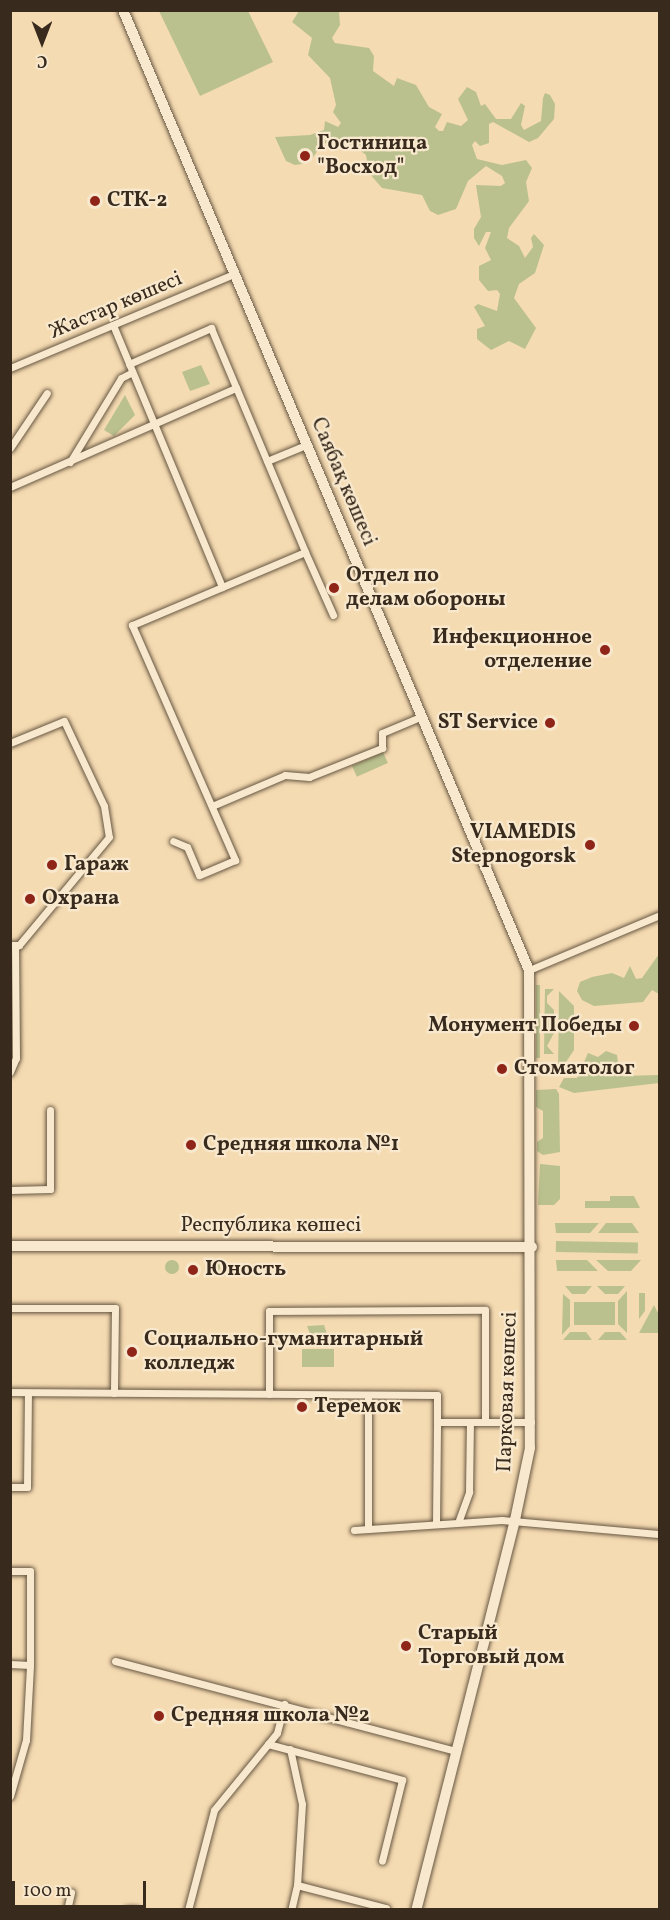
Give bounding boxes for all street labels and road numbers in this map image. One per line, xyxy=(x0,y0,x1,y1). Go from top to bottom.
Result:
street label: Жастар көшесі xyxy=(46,267,186,345)
street label: Саябақ көшесі xyxy=(305,414,381,550)
street label: Республика көшесі xyxy=(181,1213,361,1239)
street label: Парковая көшесі xyxy=(493,1311,523,1473)

